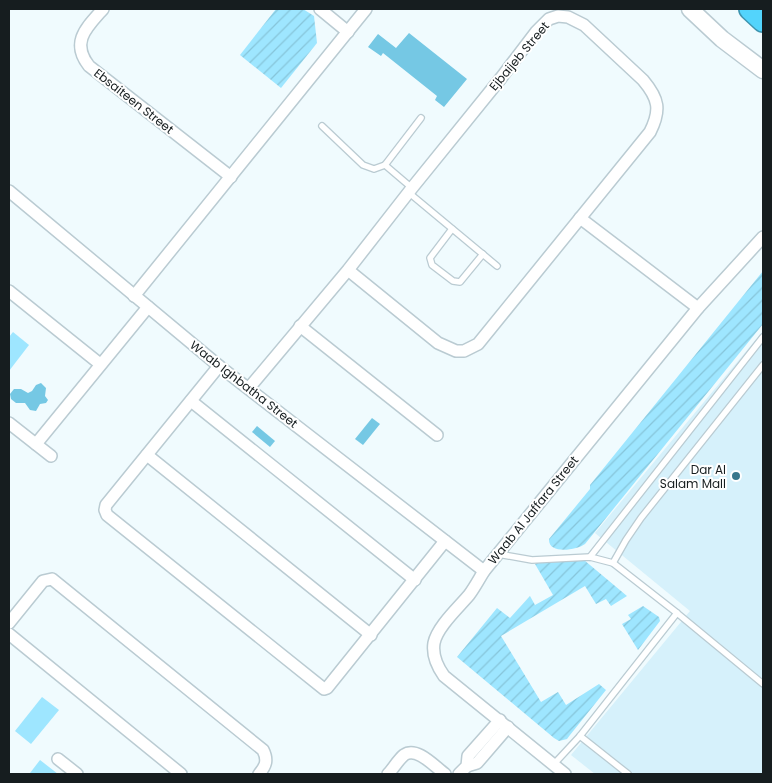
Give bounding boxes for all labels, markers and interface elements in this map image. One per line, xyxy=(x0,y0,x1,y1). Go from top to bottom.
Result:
street label: Ejbaijeb Street xyxy=(485,18,553,94)
street label: Ebsaiteen Street xyxy=(91,64,177,138)
street label: Waab Ighbatha Street xyxy=(186,336,302,432)
street label: Waab Al Jaffara Street xyxy=(484,452,582,568)
place label: Dar Al Salam Mall xyxy=(660,461,726,492)
marker: Dar Al Salam Mall xyxy=(730,470,742,482)

